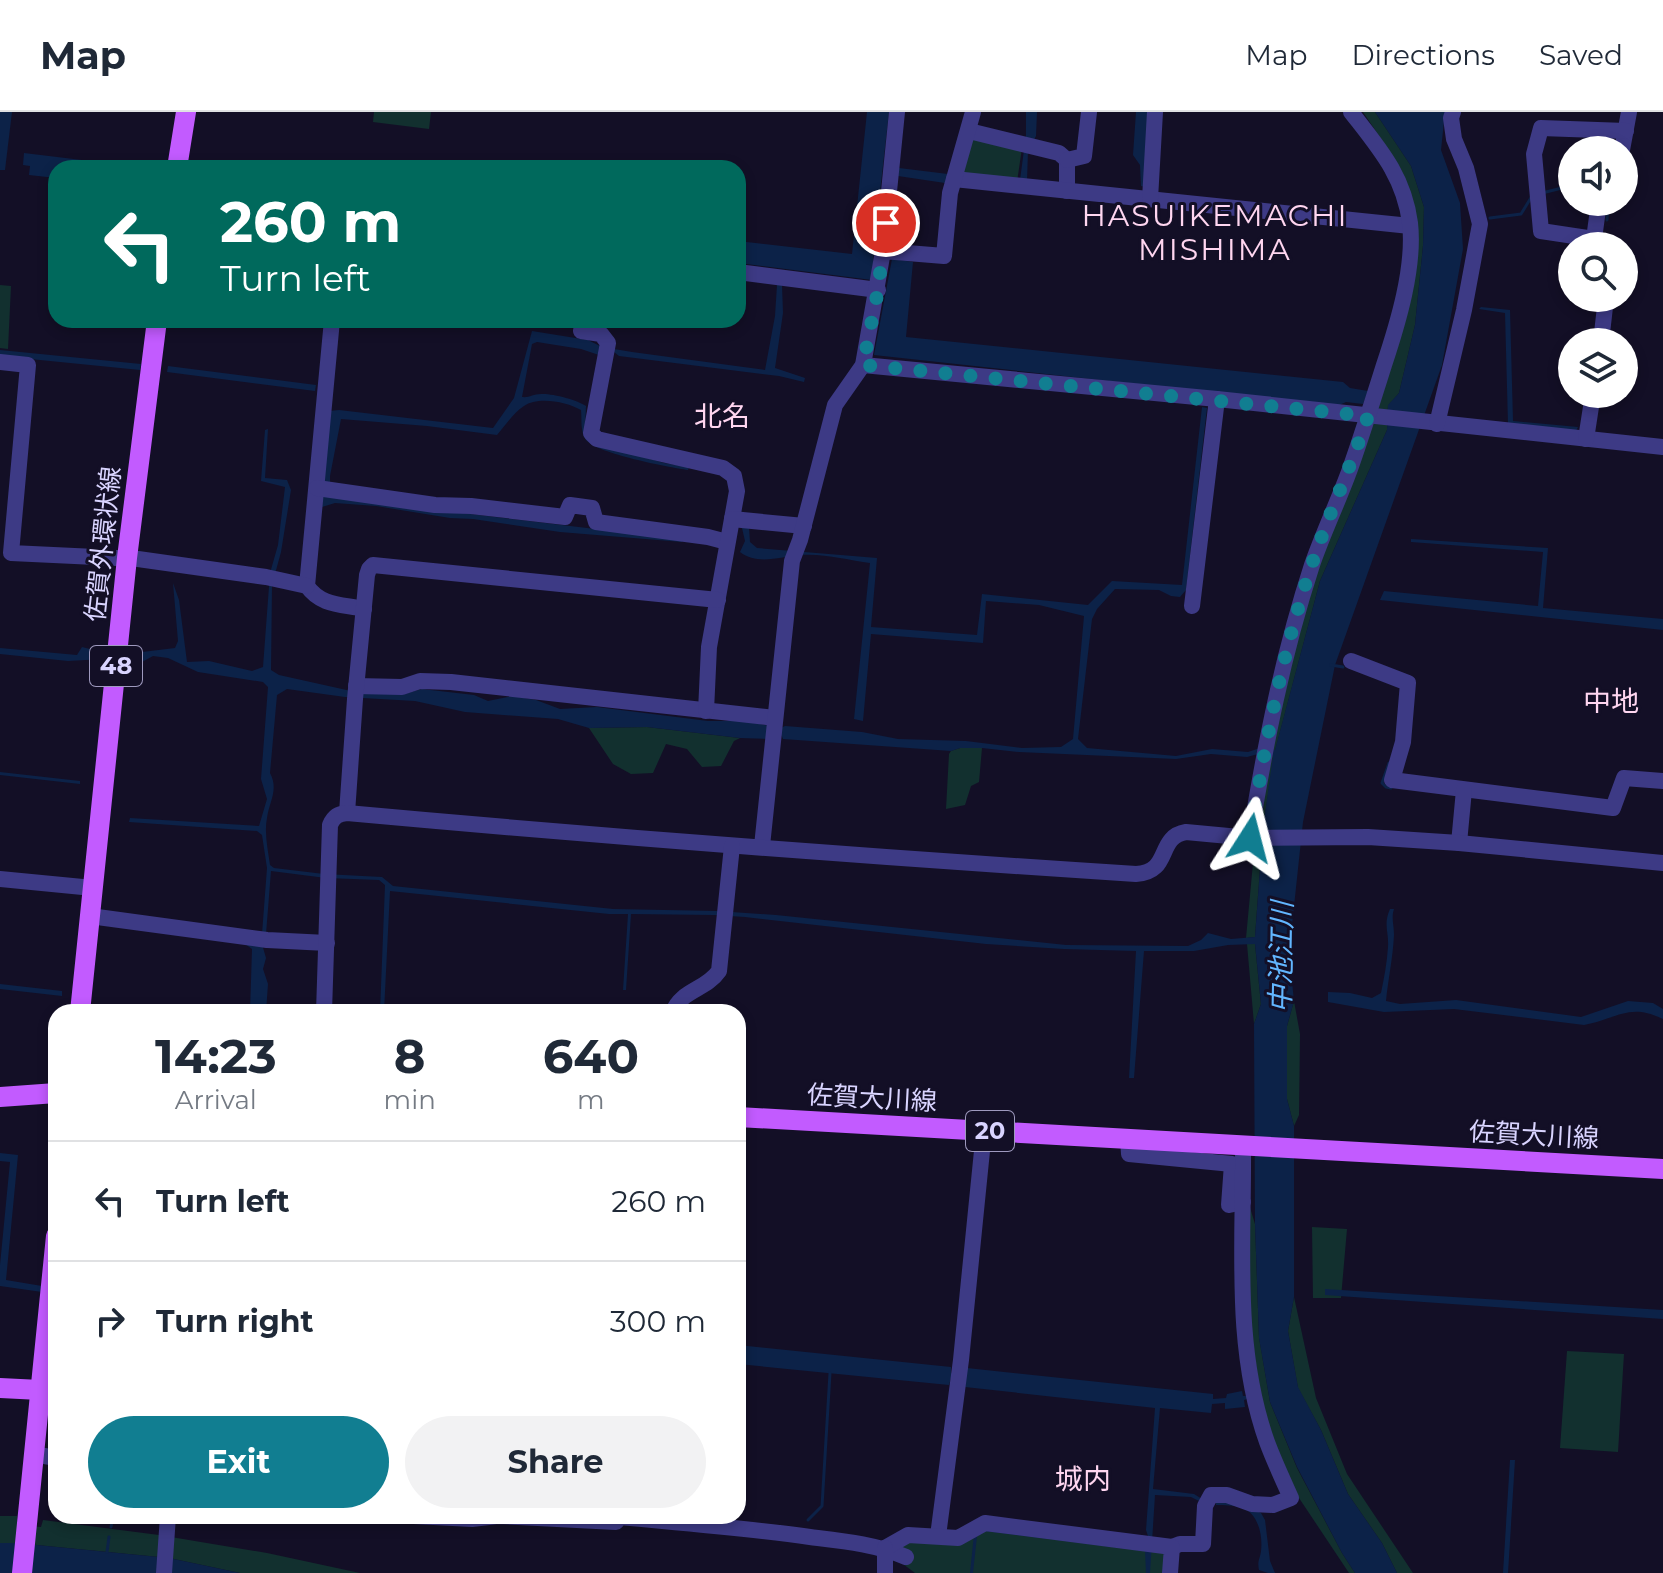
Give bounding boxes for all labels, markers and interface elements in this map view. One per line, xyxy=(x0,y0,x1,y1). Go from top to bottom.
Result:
text: Map xyxy=(40,32,126,79)
text: Map xyxy=(1245,38,1307,72)
text: Directions xyxy=(1351,38,1495,72)
text: Saved xyxy=(1539,38,1623,72)
map controls xyxy=(1558,136,1638,408)
button: sound xyxy=(1558,136,1638,216)
text: 260 m xyxy=(220,188,401,256)
pin xyxy=(852,189,920,257)
icon: left xyxy=(88,192,192,296)
district label: HASUIKEMACHI MISHIMA xyxy=(1081,197,1349,268)
icon: arrive xyxy=(864,201,908,245)
button: search xyxy=(1558,232,1638,312)
text: Turn left xyxy=(220,256,371,300)
button: layers xyxy=(1558,328,1638,408)
district label: 北名 xyxy=(694,399,750,433)
street label: 佐賀外環状線 xyxy=(79,465,127,623)
road number: 48 xyxy=(90,646,142,686)
district label: 中地 xyxy=(1583,684,1639,718)
position arrow xyxy=(1208,796,1292,880)
water label: 中池江川 xyxy=(1263,898,1299,1013)
text: 14:23 xyxy=(155,1027,277,1085)
text: 8 xyxy=(394,1027,426,1085)
text: 640 xyxy=(543,1027,639,1085)
street label: 佐賀大川線 xyxy=(806,1079,938,1117)
text: Arrival xyxy=(175,1084,257,1116)
text: min xyxy=(384,1084,436,1116)
text: m xyxy=(577,1084,605,1116)
road number: 20 xyxy=(966,1111,1014,1151)
street label: 佐賀大川線 xyxy=(1468,1116,1600,1154)
icon: left xyxy=(88,1179,132,1223)
text: Turn left xyxy=(156,1183,289,1220)
text: 260 m xyxy=(611,1183,706,1220)
icon: right xyxy=(88,1299,132,1343)
text: Turn right xyxy=(156,1303,313,1340)
text: 300 m xyxy=(610,1303,706,1340)
button: Exit xyxy=(88,1416,389,1508)
button: Share xyxy=(405,1416,706,1508)
district label: 城内 xyxy=(1055,1462,1111,1496)

